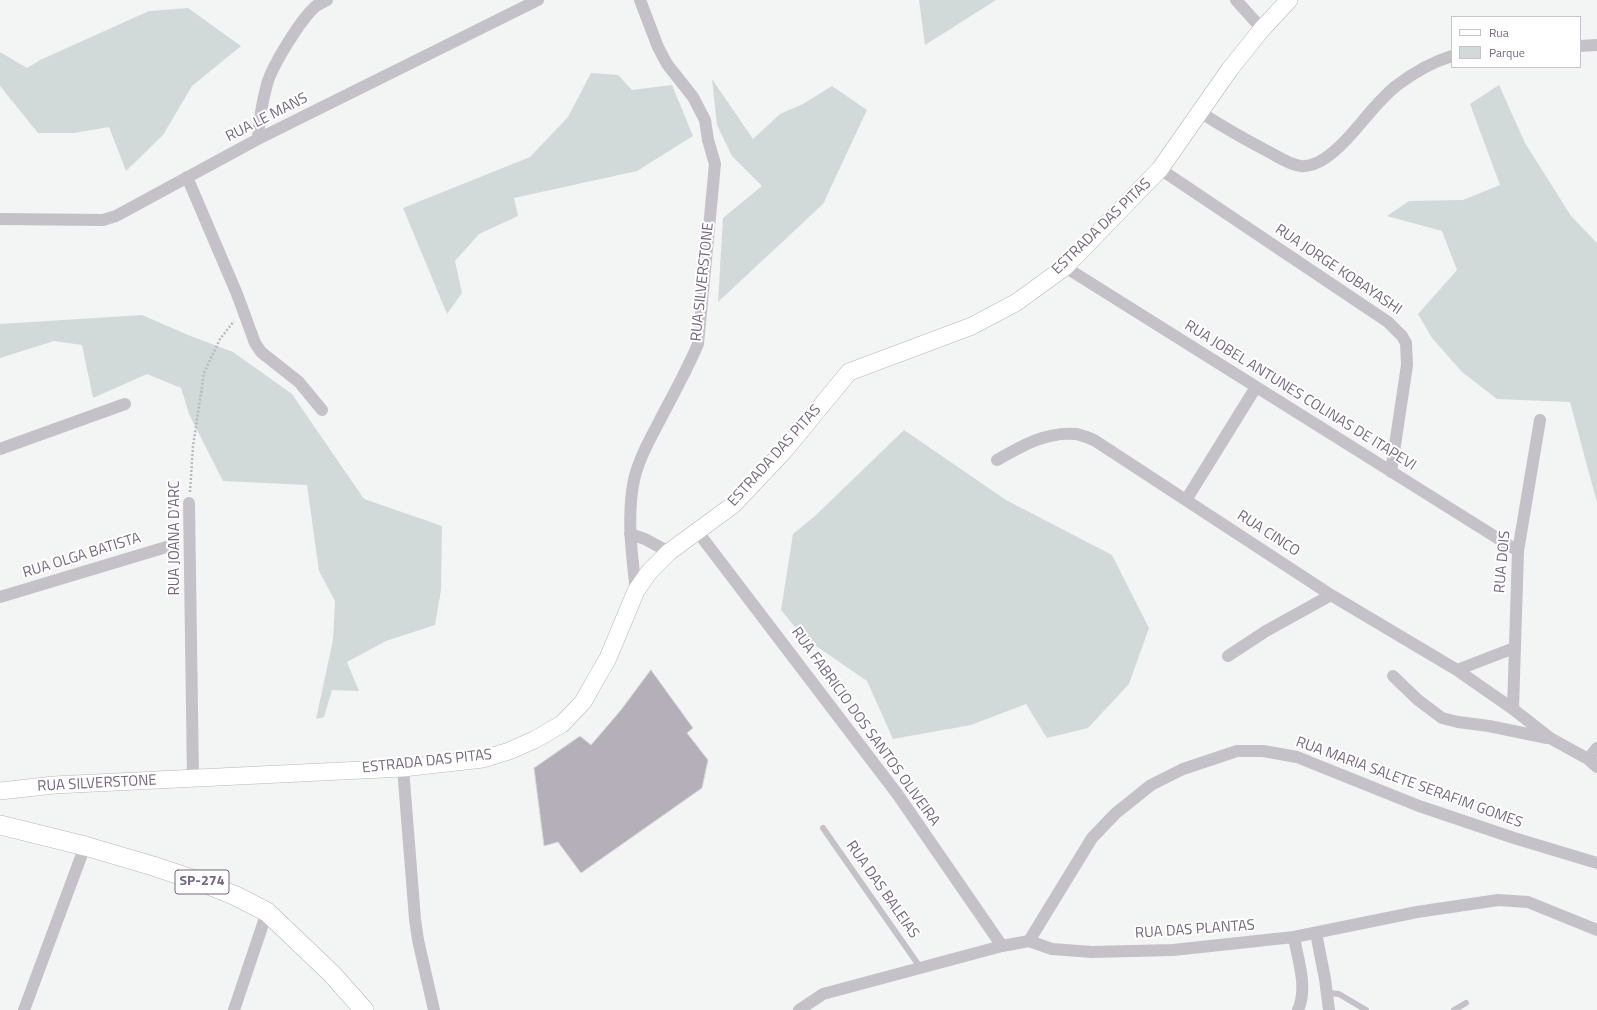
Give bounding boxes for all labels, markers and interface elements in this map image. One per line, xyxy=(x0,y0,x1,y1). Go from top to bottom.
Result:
legend xyxy=(1451,16,1581,68)
text: Rua xyxy=(1489,23,1509,42)
text: Parque xyxy=(1489,43,1525,62)
street label: RUA LE MANS xyxy=(223,90,311,146)
street label: ESTRADA DAS PITAS xyxy=(1049,175,1155,279)
street label: RUA JORGE KOBAYASHI xyxy=(1271,221,1405,319)
street label: RUA SILVERSTONE xyxy=(688,222,718,342)
street label: RUA JOBEL ANTUNES COLINAS DE ITAPEVI xyxy=(1181,317,1419,475)
street label: ESTRADA DAS PITAS xyxy=(725,401,825,511)
street label: RUA JOANA D'ARC xyxy=(166,481,184,595)
street label: RUA CINCO xyxy=(1233,507,1303,561)
street label: RUA OLGA BATISTA xyxy=(21,529,143,583)
street label: RUA DOIS xyxy=(1491,530,1515,594)
street label: RUA FABRICIO DOS SANTOS OLIVEIRA xyxy=(787,624,943,830)
street label: RUA MARIA SALETE SERAFIM GOMES xyxy=(1293,734,1525,832)
street label: ESTRADA DAS PITAS xyxy=(361,746,493,778)
street label: RUA SILVERSTONE xyxy=(37,772,157,796)
street label: RUA DAS BALEIAS xyxy=(842,838,922,942)
road number: SP-274 xyxy=(175,870,229,894)
street label: RUA DAS PLANTAS xyxy=(1134,917,1256,943)

